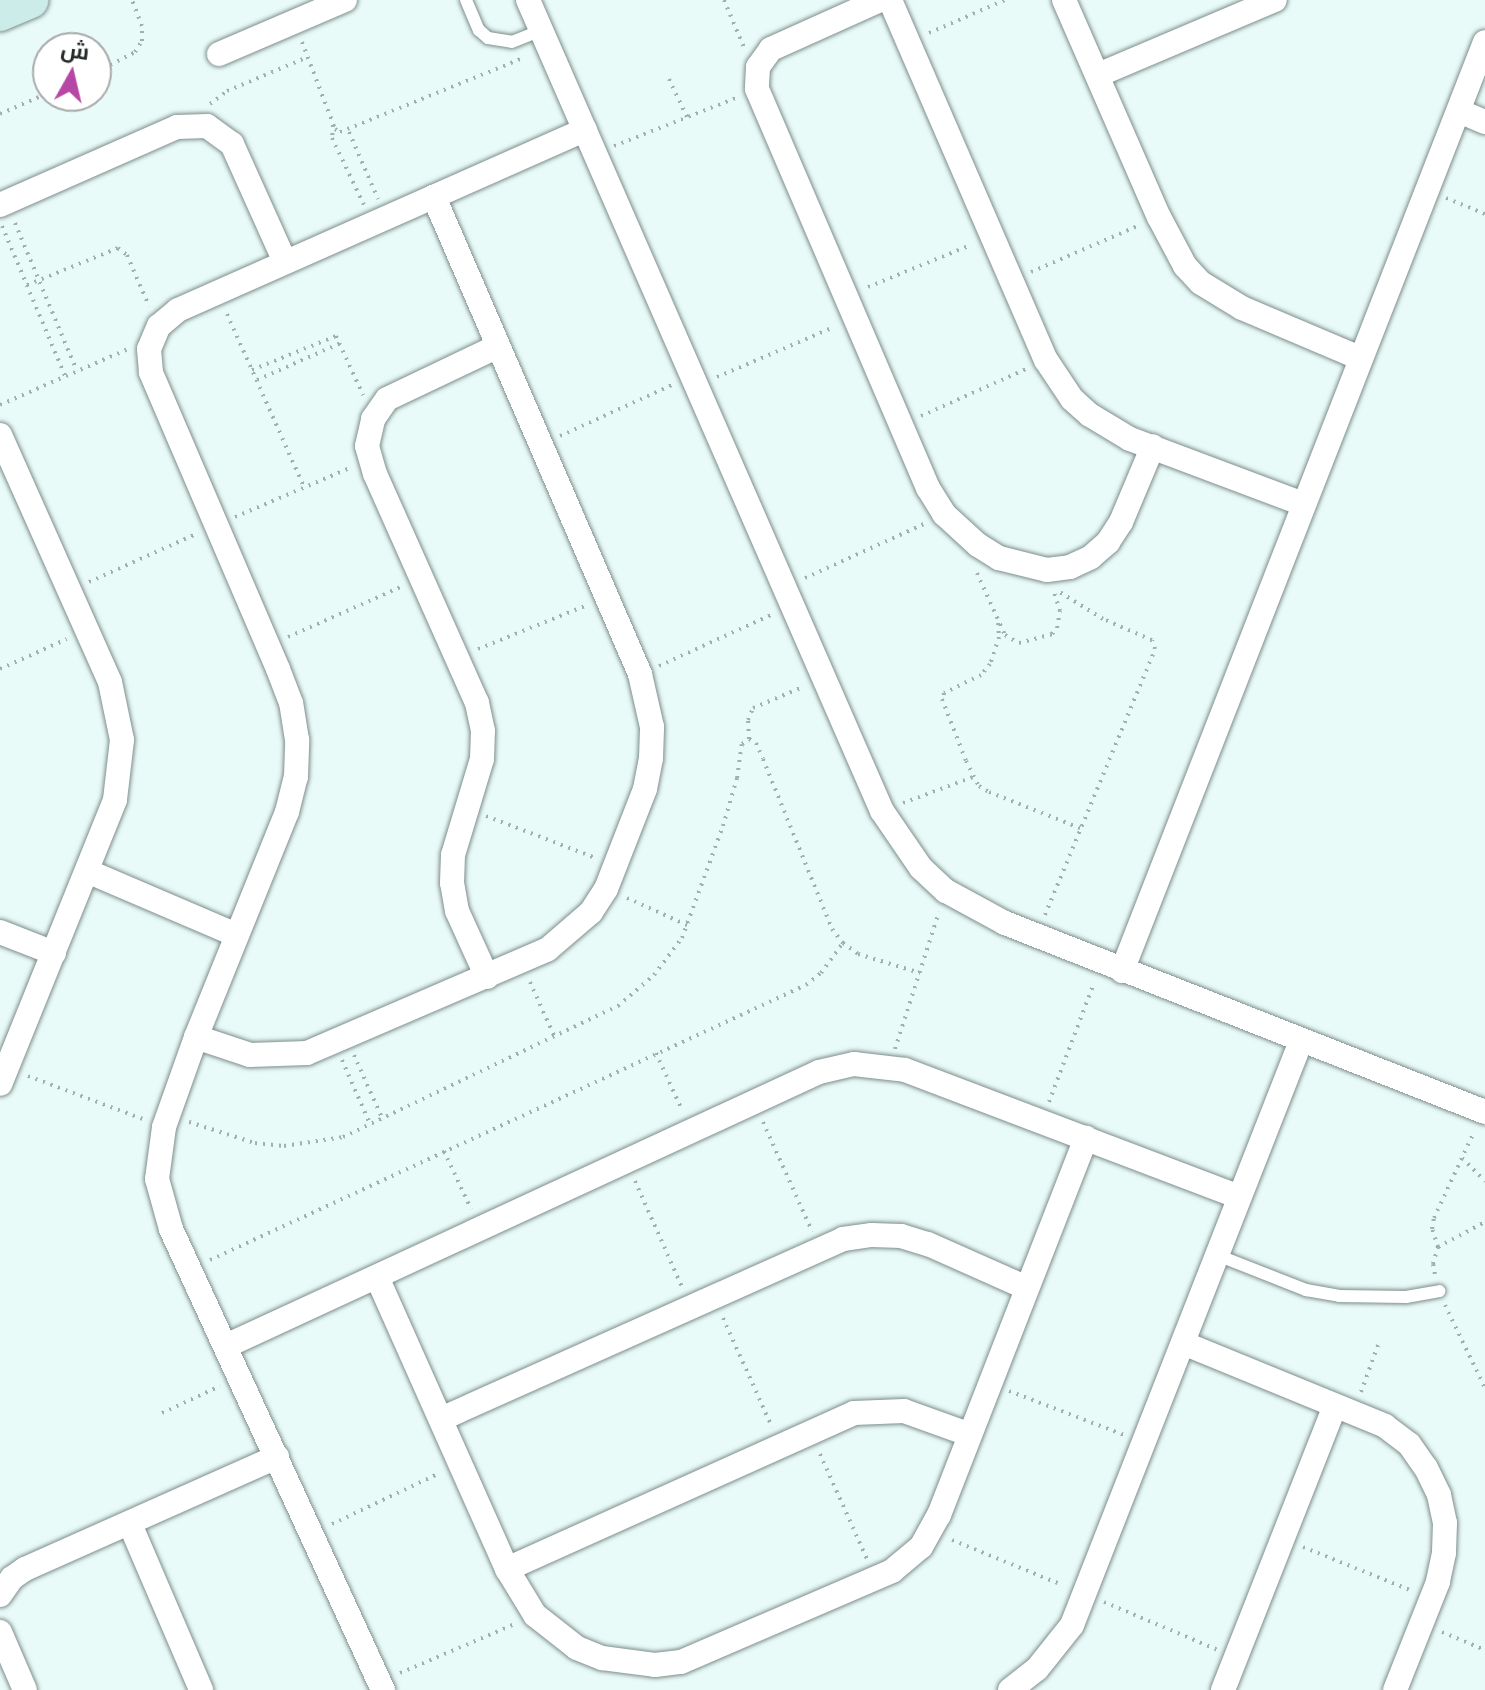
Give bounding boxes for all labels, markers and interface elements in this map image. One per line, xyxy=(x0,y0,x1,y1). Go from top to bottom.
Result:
north arrow xyxy=(32,32,112,112)
text: ش xyxy=(59,33,91,66)

